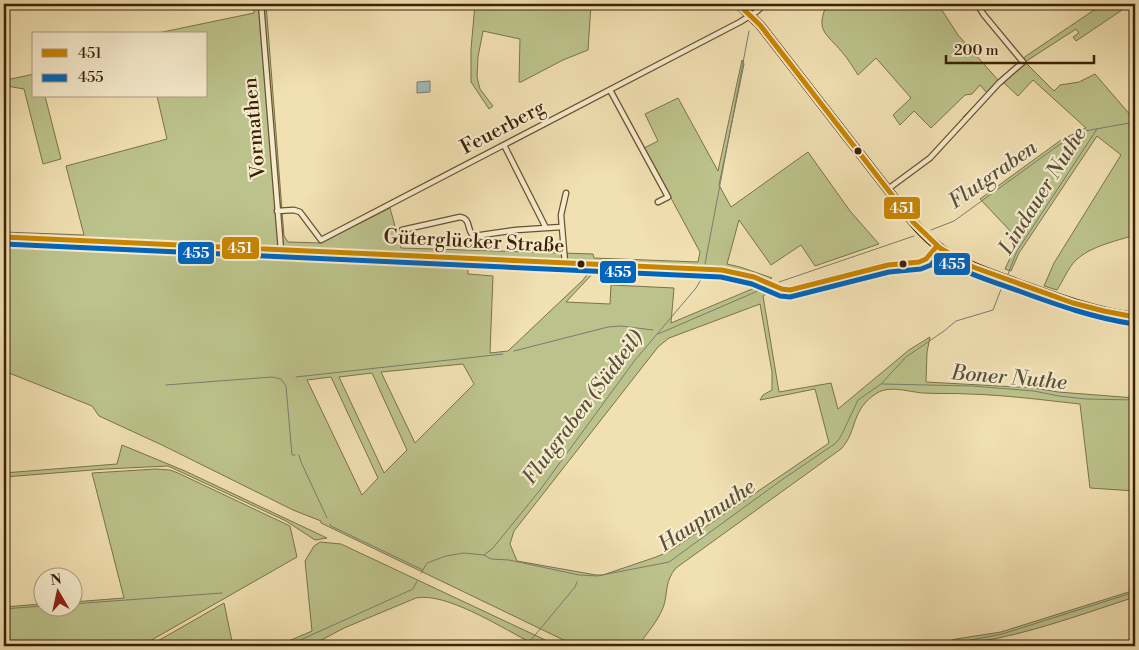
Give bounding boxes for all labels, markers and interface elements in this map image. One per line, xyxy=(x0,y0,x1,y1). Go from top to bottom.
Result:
legend xyxy=(32,32,208,98)
scale bar xyxy=(946,32,1094,64)
text: 200 m xyxy=(954,41,999,60)
text: 451 xyxy=(78,44,102,63)
text: 455 xyxy=(78,68,103,87)
street label: Vormathen xyxy=(238,76,272,181)
street label: Feuerberg xyxy=(456,95,550,161)
water label: Lindauer Nuthe xyxy=(993,122,1093,260)
water label: Flutgraben xyxy=(944,135,1043,215)
unlabelled marker xyxy=(853,146,863,156)
line badge: 451 xyxy=(883,196,921,220)
text: 451 xyxy=(890,200,915,218)
street label: Güterglücker Straße xyxy=(383,225,565,259)
line badge: 451 xyxy=(221,236,260,260)
text: 451 xyxy=(228,240,253,258)
line badge: 455 xyxy=(177,241,215,265)
text: 455 xyxy=(183,245,210,263)
line badge: 455 xyxy=(933,252,971,276)
text: 455 xyxy=(939,256,966,274)
unlabelled marker xyxy=(576,259,586,269)
unlabelled marker xyxy=(898,259,908,269)
line badge: 455 xyxy=(599,260,637,284)
text: 455 xyxy=(605,264,632,282)
water label: Flutgraben (Südteil) xyxy=(517,326,650,490)
water label: Boner Nuthe xyxy=(949,360,1068,396)
water label: Hauptnuthe xyxy=(653,474,761,558)
north arrow xyxy=(32,568,82,618)
text: N xyxy=(49,570,63,590)

